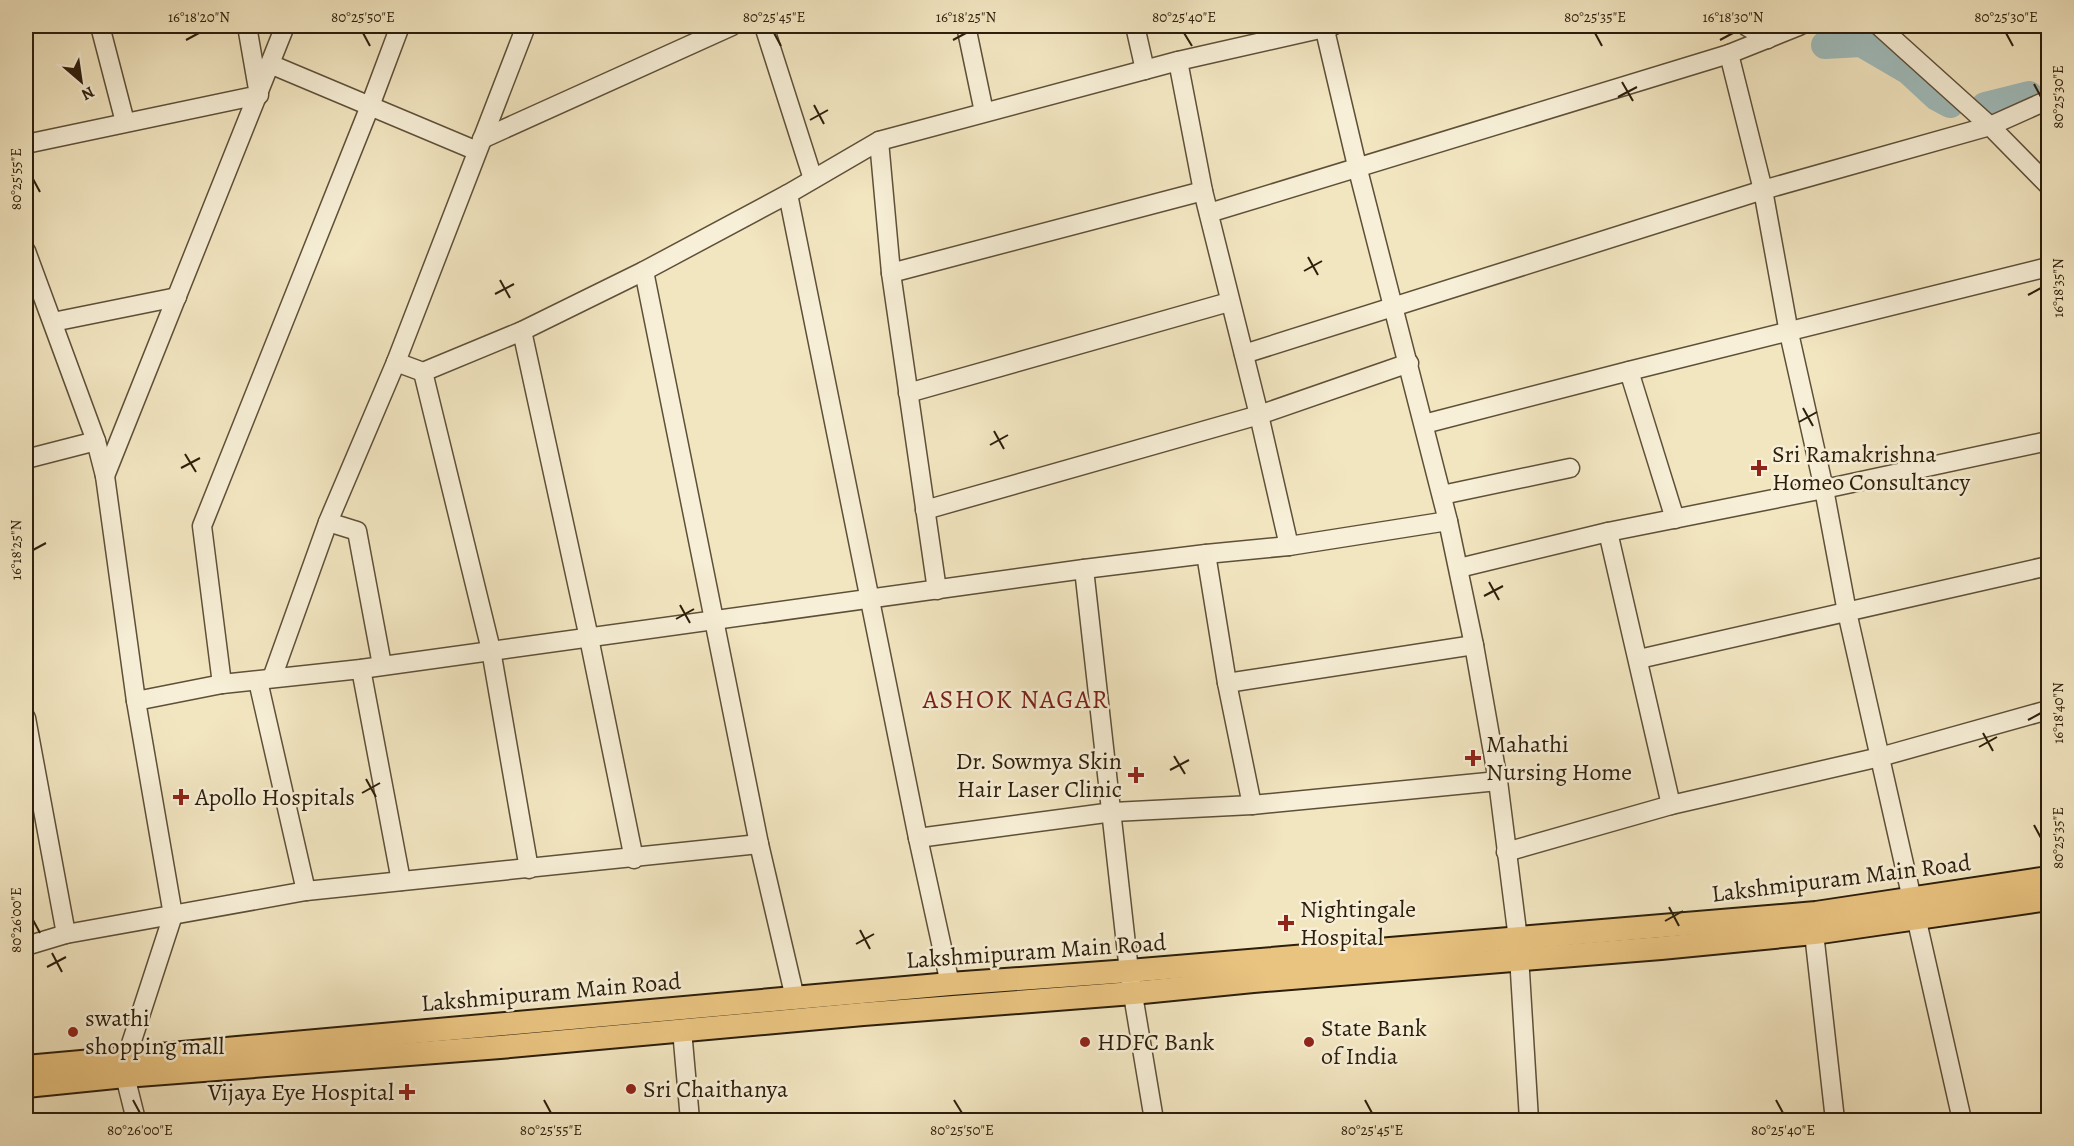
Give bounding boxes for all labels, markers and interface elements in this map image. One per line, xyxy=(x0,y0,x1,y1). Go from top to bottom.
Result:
text: 16°18'20"N xyxy=(168,7,230,27)
text: 80°25'50"E xyxy=(331,7,395,27)
text: 80°25'45"E xyxy=(743,7,805,27)
text: 16°18'25"N xyxy=(936,7,996,27)
text: 80°25'40"E xyxy=(1152,7,1216,27)
text: 80°25'35"E xyxy=(1564,7,1626,27)
text: 16°18'30"N xyxy=(1702,7,1764,27)
text: 80°25'30"E xyxy=(1974,7,2038,27)
north arrow xyxy=(51,51,111,111)
text: 80°25'30"E xyxy=(2048,65,2068,129)
text: N xyxy=(77,81,98,106)
text: 80°25'55"E xyxy=(6,148,26,210)
text: 16°18'35"N xyxy=(2048,258,2068,318)
place label: Sri Ramakrishna Homeo Consultancy xyxy=(1772,438,1971,498)
marker: Sri Ramakrishna Homeo Consultancy xyxy=(1750,459,1768,477)
text: 16°18'25"N xyxy=(6,520,26,580)
district label: ASHOK NAGAR xyxy=(922,682,1109,717)
text: 16°18'40"N xyxy=(2048,682,2068,744)
place label: Mahathi Nursing Home xyxy=(1486,728,1632,788)
place label: Dr. Sowmya Skin Hair Laser Clinic xyxy=(955,745,1122,805)
marker: Mahathi Nursing Home xyxy=(1464,749,1482,767)
marker: Dr. Sowmya Skin Hair Laser Clinic xyxy=(1127,766,1145,784)
place label: Apollo Hospitals xyxy=(194,781,355,813)
marker: Apollo Hospitals xyxy=(172,788,190,806)
text: 80°25'35"E xyxy=(2048,807,2068,869)
street label: Lakshmipuram Main Road xyxy=(1710,846,1973,910)
text: 80°26'00"E xyxy=(6,887,26,953)
place label: Nightingale Hospital xyxy=(1300,893,1416,953)
marker: Nightingale Hospital xyxy=(1277,914,1295,932)
street label: Lakshmipuram Main Road xyxy=(905,926,1167,976)
street label: Lakshmipuram Main Road xyxy=(420,965,682,1019)
place label: swathi shopping mall xyxy=(85,1002,224,1062)
place label: State Bank of India xyxy=(1321,1012,1427,1072)
marker: swathi shopping mall xyxy=(66,1025,80,1039)
place label: HDFC Bank xyxy=(1097,1026,1214,1058)
marker: HDFC Bank xyxy=(1078,1035,1092,1049)
marker: State Bank of India xyxy=(1302,1035,1316,1049)
place label: Sri Chaithanya xyxy=(643,1073,789,1105)
place label: Vijaya Eye Hospital xyxy=(207,1076,394,1108)
marker: Sri Chaithanya xyxy=(624,1082,638,1096)
marker: Vijaya Eye Hospital xyxy=(398,1083,416,1101)
text: 80°26'00"E xyxy=(107,1120,173,1140)
text: 80°25'55"E xyxy=(520,1120,582,1140)
text: 80°25'50"E xyxy=(930,1120,994,1140)
text: 80°25'45"E xyxy=(1341,1120,1403,1140)
text: 80°25'40"E xyxy=(1751,1120,1815,1140)

